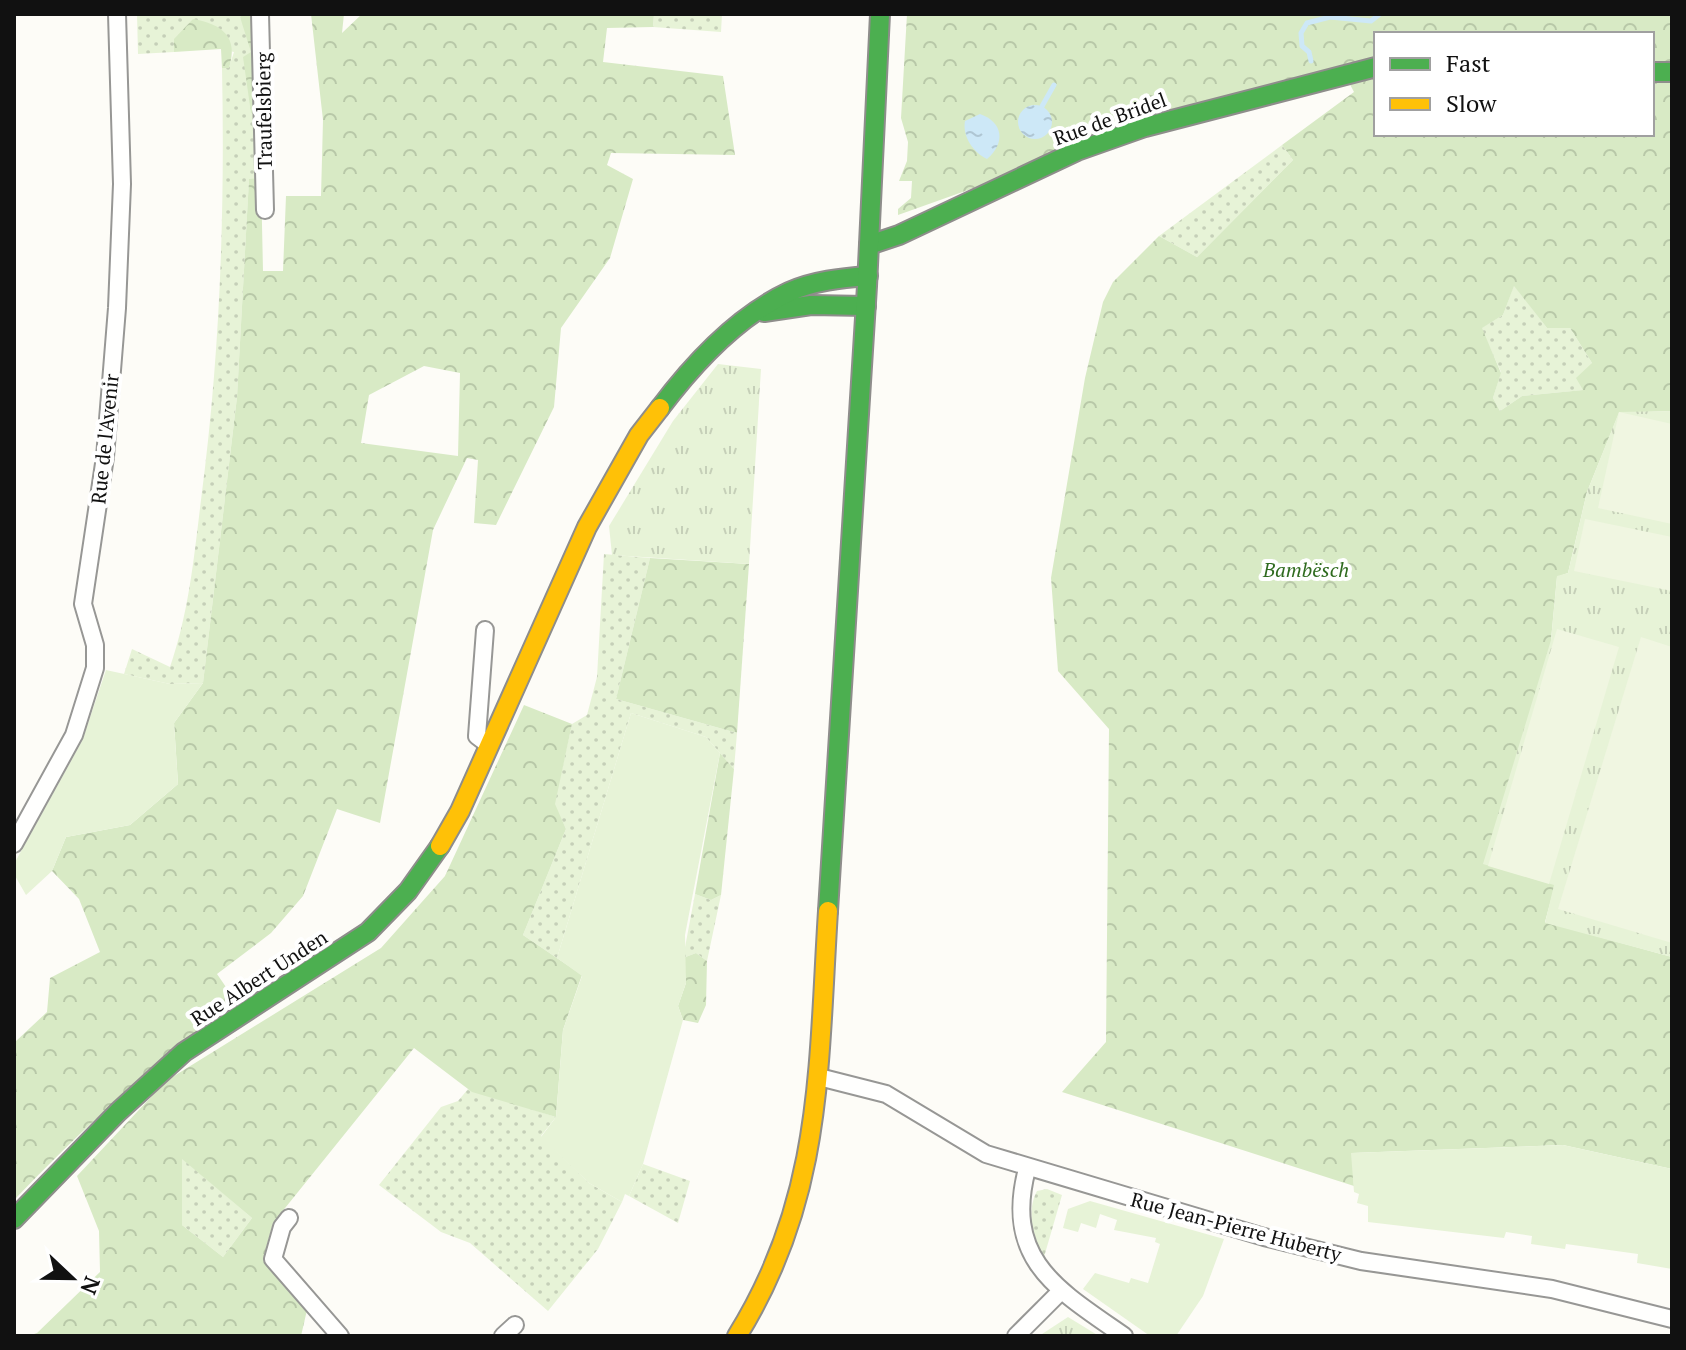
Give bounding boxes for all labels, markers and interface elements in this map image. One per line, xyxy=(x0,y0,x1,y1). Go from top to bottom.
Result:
legend xyxy=(1374,32,1654,136)
text: Fast xyxy=(1446,47,1491,79)
street label: Traufelsbierg xyxy=(249,52,278,170)
street label: Rue de Bridel xyxy=(1050,86,1170,151)
text: Slow xyxy=(1446,87,1497,119)
street label: Rue de l'Avenir xyxy=(84,372,125,505)
park label: Bambësch xyxy=(1262,556,1349,583)
street label: Rue Albert Unden xyxy=(185,923,332,1032)
street label: Rue Jean-Pierre Huberty xyxy=(1128,1185,1345,1268)
north arrow xyxy=(32,1238,112,1318)
text: N xyxy=(74,1273,108,1299)

